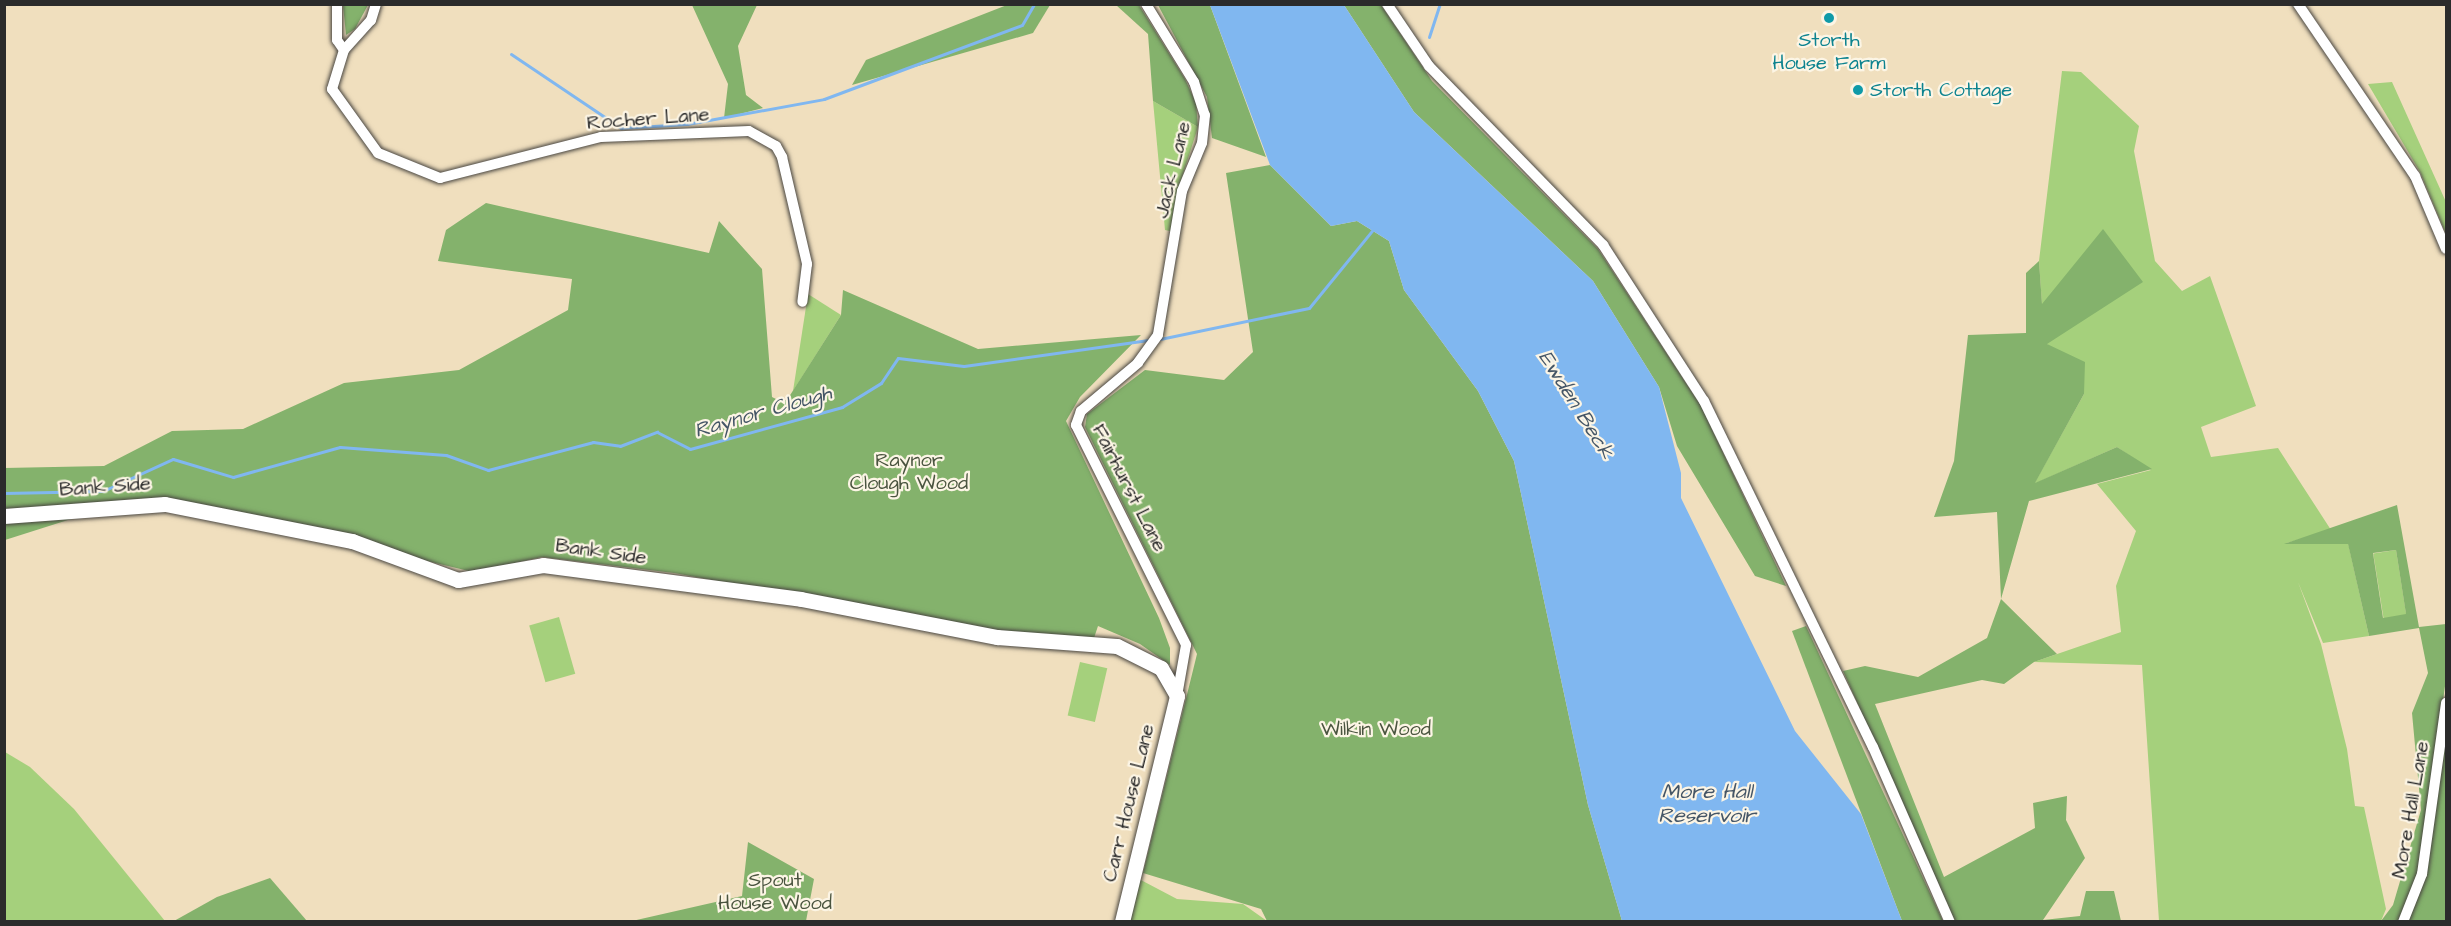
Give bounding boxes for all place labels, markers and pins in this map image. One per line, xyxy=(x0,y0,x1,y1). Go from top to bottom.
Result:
marker: Storth House Farm xyxy=(1822,11,1836,25)
place label: Storth House Farm xyxy=(1772,28,1886,75)
place label: Storth Cottage xyxy=(1870,78,2012,102)
marker: Storth Cottage xyxy=(1851,83,1865,97)

